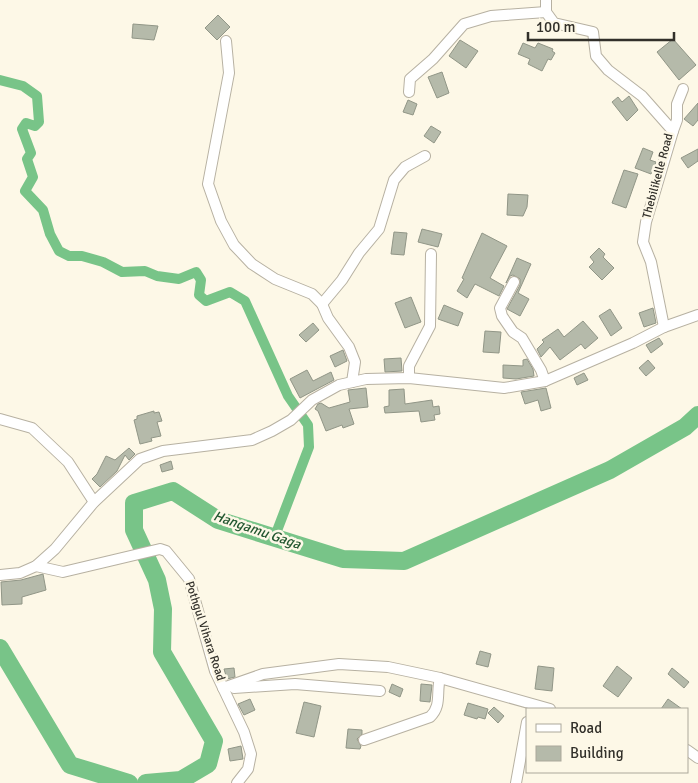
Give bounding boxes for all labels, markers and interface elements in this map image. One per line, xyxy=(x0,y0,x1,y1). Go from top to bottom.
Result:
scale bar xyxy=(528,10,674,42)
text: 100 m xyxy=(536,18,576,36)
street label: Thebilikelle Road xyxy=(639,132,677,220)
water label: Hangamu Gaga xyxy=(211,507,304,553)
street label: Pothgul Vihara Road xyxy=(182,579,228,683)
legend xyxy=(526,708,688,773)
text: Road xyxy=(570,719,602,737)
text: Building xyxy=(570,744,624,762)

